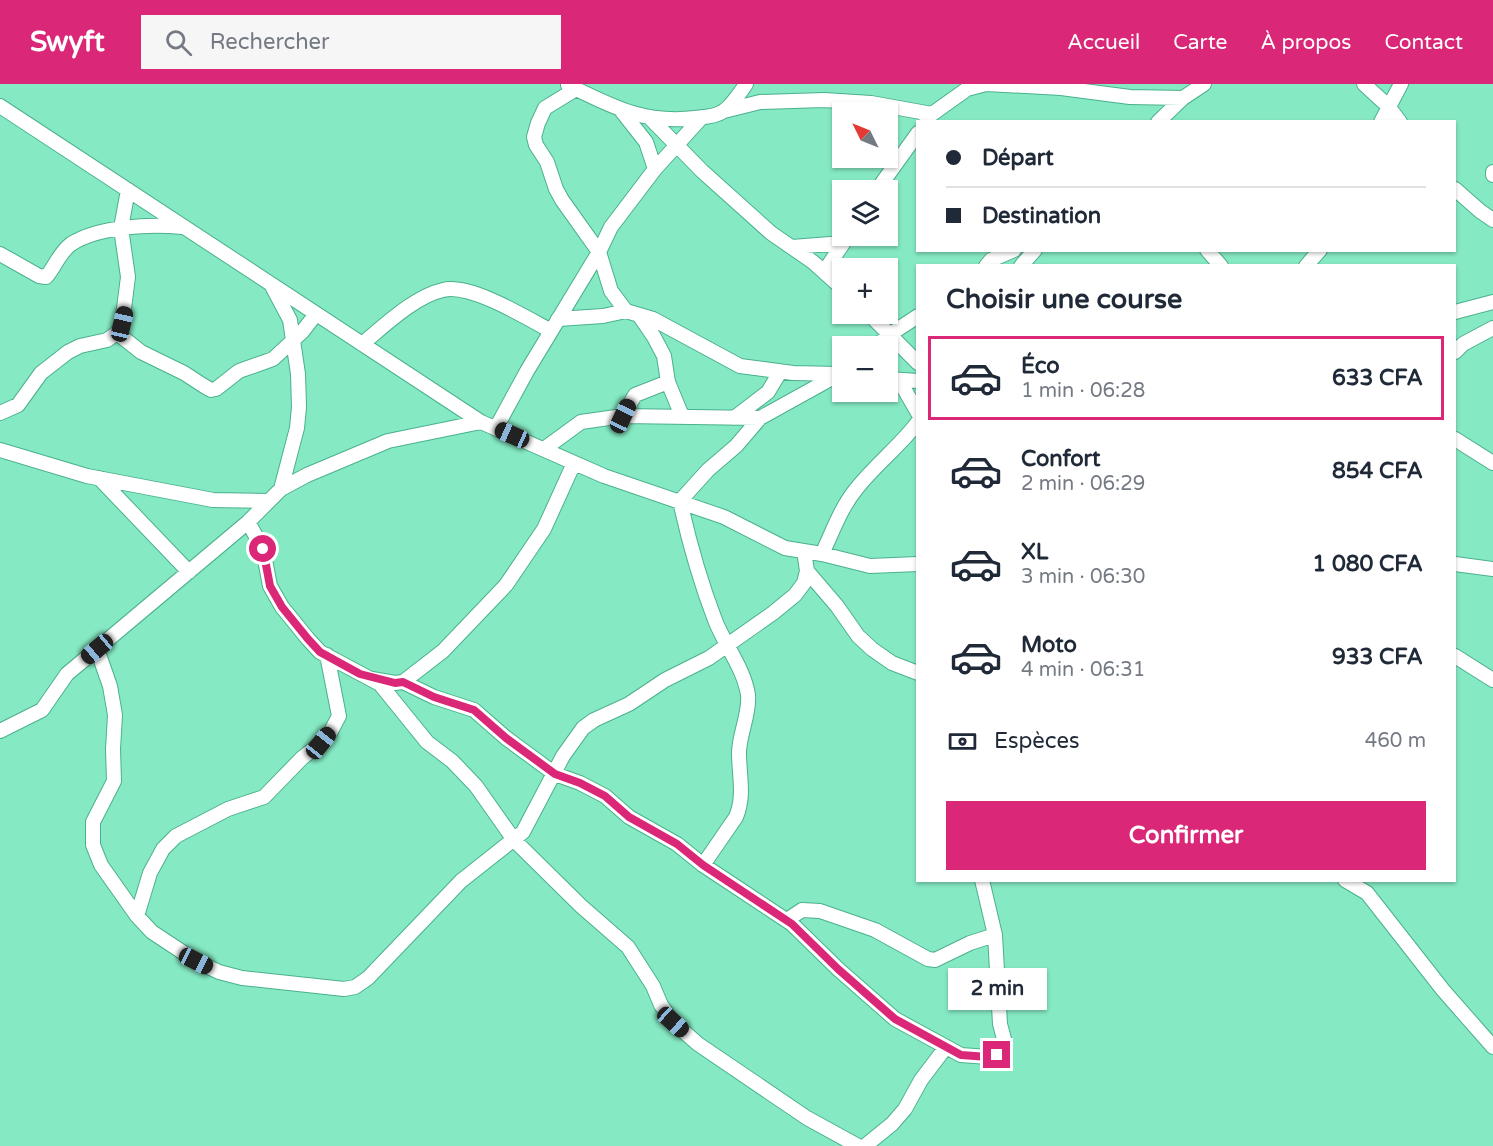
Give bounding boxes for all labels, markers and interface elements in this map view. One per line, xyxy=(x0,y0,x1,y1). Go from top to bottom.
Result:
search box xyxy=(141,15,561,69)
text: Swyft xyxy=(30,25,105,59)
icon: search xyxy=(162,26,195,59)
text: Rechercher xyxy=(210,29,329,55)
text: Accueil xyxy=(1067,30,1140,55)
text: Carte xyxy=(1173,30,1227,55)
text: À propos xyxy=(1260,30,1351,55)
text: Contact xyxy=(1384,30,1463,55)
north arrow xyxy=(832,102,898,168)
map controls xyxy=(832,102,898,402)
text: Départ xyxy=(982,145,1054,171)
button: layers xyxy=(832,180,898,246)
text: Destination xyxy=(982,203,1101,229)
button: + xyxy=(832,258,898,324)
text: Choisir une course xyxy=(946,283,1182,316)
car xyxy=(109,304,135,344)
button: − xyxy=(832,336,898,402)
icon: car xyxy=(949,351,1003,405)
text: Éco xyxy=(1021,353,1060,379)
text: 633 CFA xyxy=(1332,365,1423,391)
text: 1 min · 06:28 xyxy=(1021,379,1145,403)
car xyxy=(607,396,639,436)
car xyxy=(492,419,532,451)
icon: car xyxy=(949,444,1003,498)
text: Confort xyxy=(1021,446,1100,472)
text: 854 CFA xyxy=(1332,458,1423,484)
text: 2 min · 06:29 xyxy=(1021,472,1145,496)
route start xyxy=(249,535,276,562)
icon: car xyxy=(949,537,1003,591)
text: XL xyxy=(1021,539,1048,565)
text: 1 080 CFA xyxy=(1312,551,1423,577)
text: 3 min · 06:30 xyxy=(1021,565,1145,589)
icon: car xyxy=(949,630,1003,684)
car xyxy=(77,631,117,667)
text: Moto xyxy=(1021,632,1077,658)
text: 933 CFA xyxy=(1332,644,1423,670)
text: 4 min · 06:31 xyxy=(1021,658,1145,682)
car xyxy=(303,723,339,763)
icon: cash xyxy=(946,725,979,758)
text: Espèces xyxy=(994,728,1079,754)
text: 460 m xyxy=(1365,729,1426,753)
button: Confirmer xyxy=(946,801,1426,870)
car xyxy=(176,945,216,977)
callout: 2 min xyxy=(948,968,1046,1010)
text: 2 min xyxy=(971,977,1024,1001)
car xyxy=(654,1003,692,1041)
route end xyxy=(983,1041,1010,1068)

